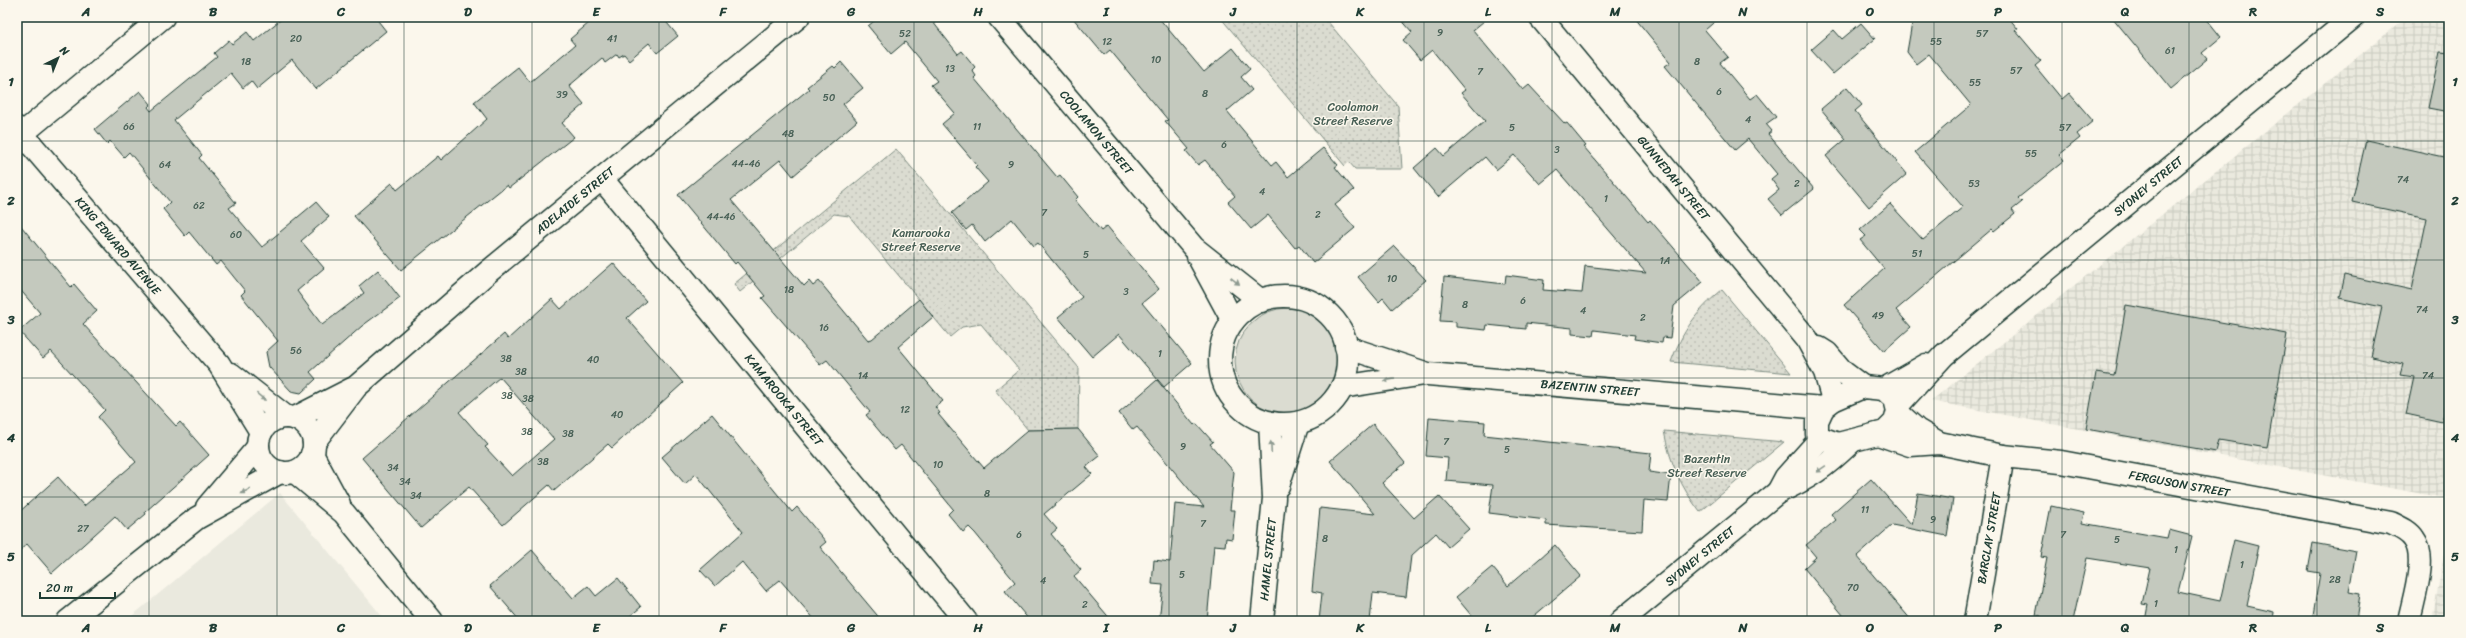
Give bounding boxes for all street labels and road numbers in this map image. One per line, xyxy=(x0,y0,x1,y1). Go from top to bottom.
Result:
street label: COOLAMON STREET xyxy=(1054,85,1139,180)
street label: GUNNEDAH STREET xyxy=(1631,130,1716,226)
street label: SYDNEY STREET xyxy=(2108,150,2189,222)
street label: ADELAIDE STREET xyxy=(529,160,621,241)
street label: KING EDWARD AVENUE xyxy=(69,191,167,301)
street label: KAMAROOKA STREET xyxy=(739,349,829,452)
street label: BAZENTIN STREET xyxy=(1540,373,1641,403)
street label: FERGUSON STREET xyxy=(2127,464,2233,504)
street label: BARCLAY STREET xyxy=(1970,490,2008,586)
street label: HAMEL STREET xyxy=(1253,516,1283,602)
street label: SYDNEY STREET xyxy=(1660,520,1741,592)

